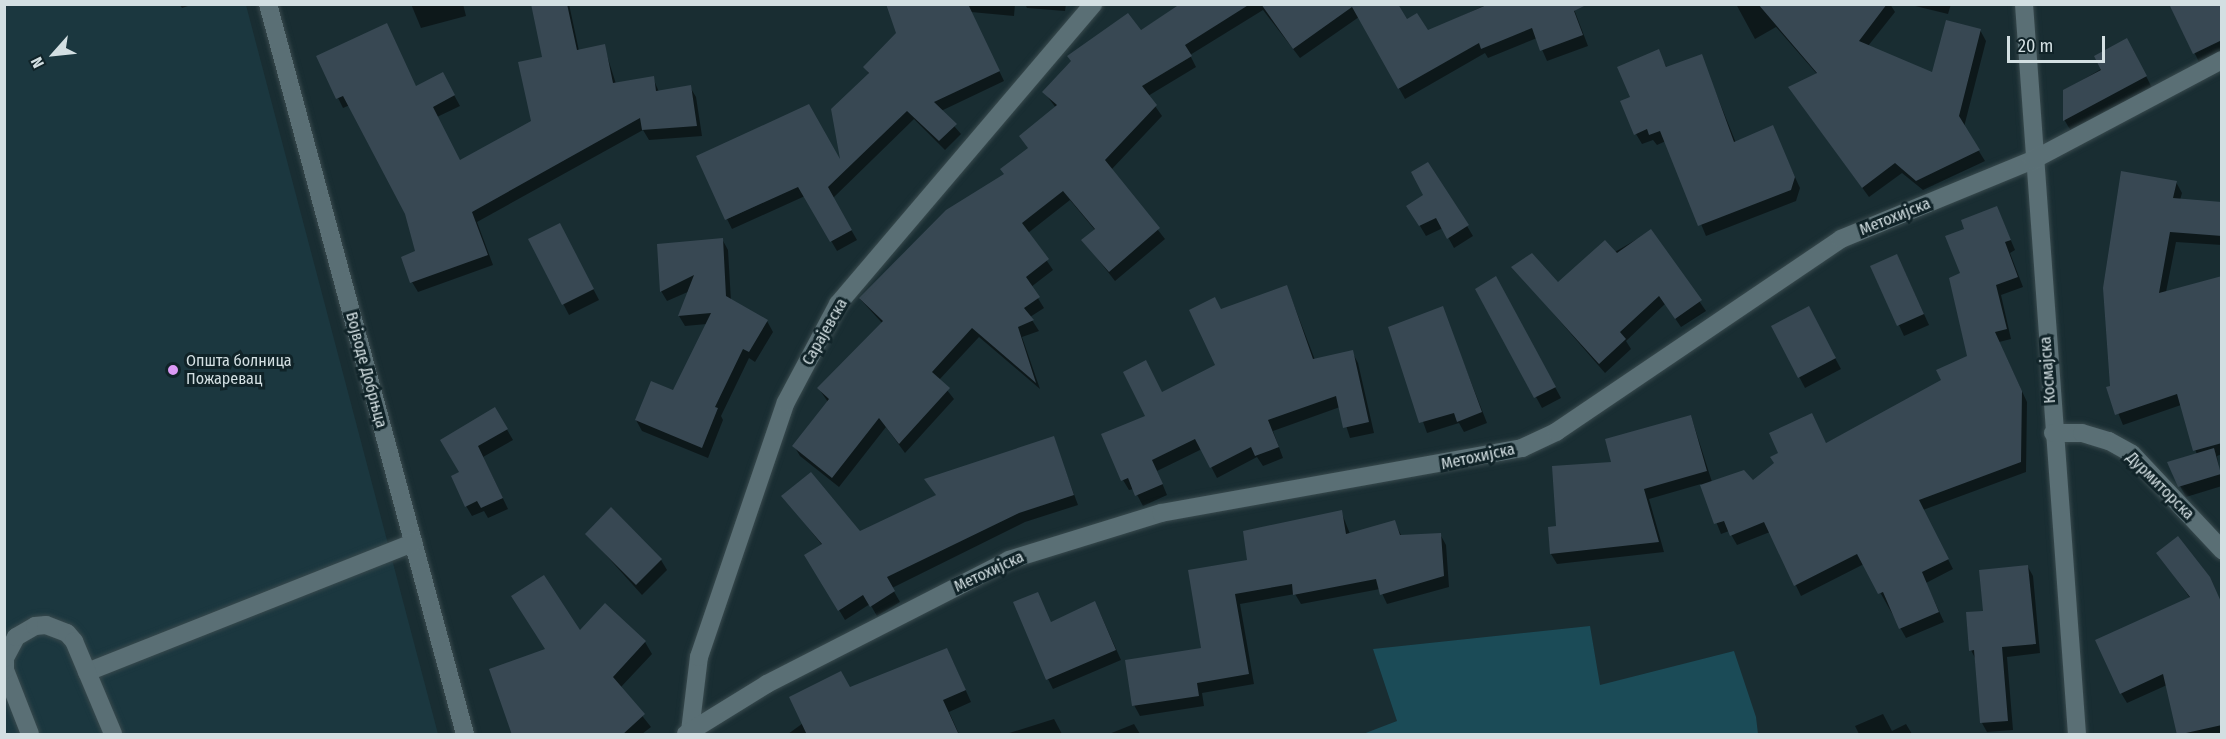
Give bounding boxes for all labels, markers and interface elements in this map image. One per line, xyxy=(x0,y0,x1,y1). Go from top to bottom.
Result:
north arrow xyxy=(24,24,84,84)
scale bar xyxy=(2010,24,2108,62)
text: 20 m xyxy=(2018,35,2053,57)
text: N xyxy=(27,54,48,71)
street label: Метохијска xyxy=(1857,194,1933,240)
street label: Сарајевска xyxy=(798,295,852,369)
street label: Војводе Добрњца xyxy=(341,310,391,430)
street label: Космајска xyxy=(2036,336,2060,404)
place label: Општа болница Пожаревац xyxy=(186,351,292,389)
marker: Општа болница Пожаревац xyxy=(164,361,182,379)
street label: Метохијска xyxy=(1439,440,1517,474)
street label: Дурмиторска xyxy=(2122,448,2198,524)
street label: Метохијска xyxy=(951,547,1027,597)

